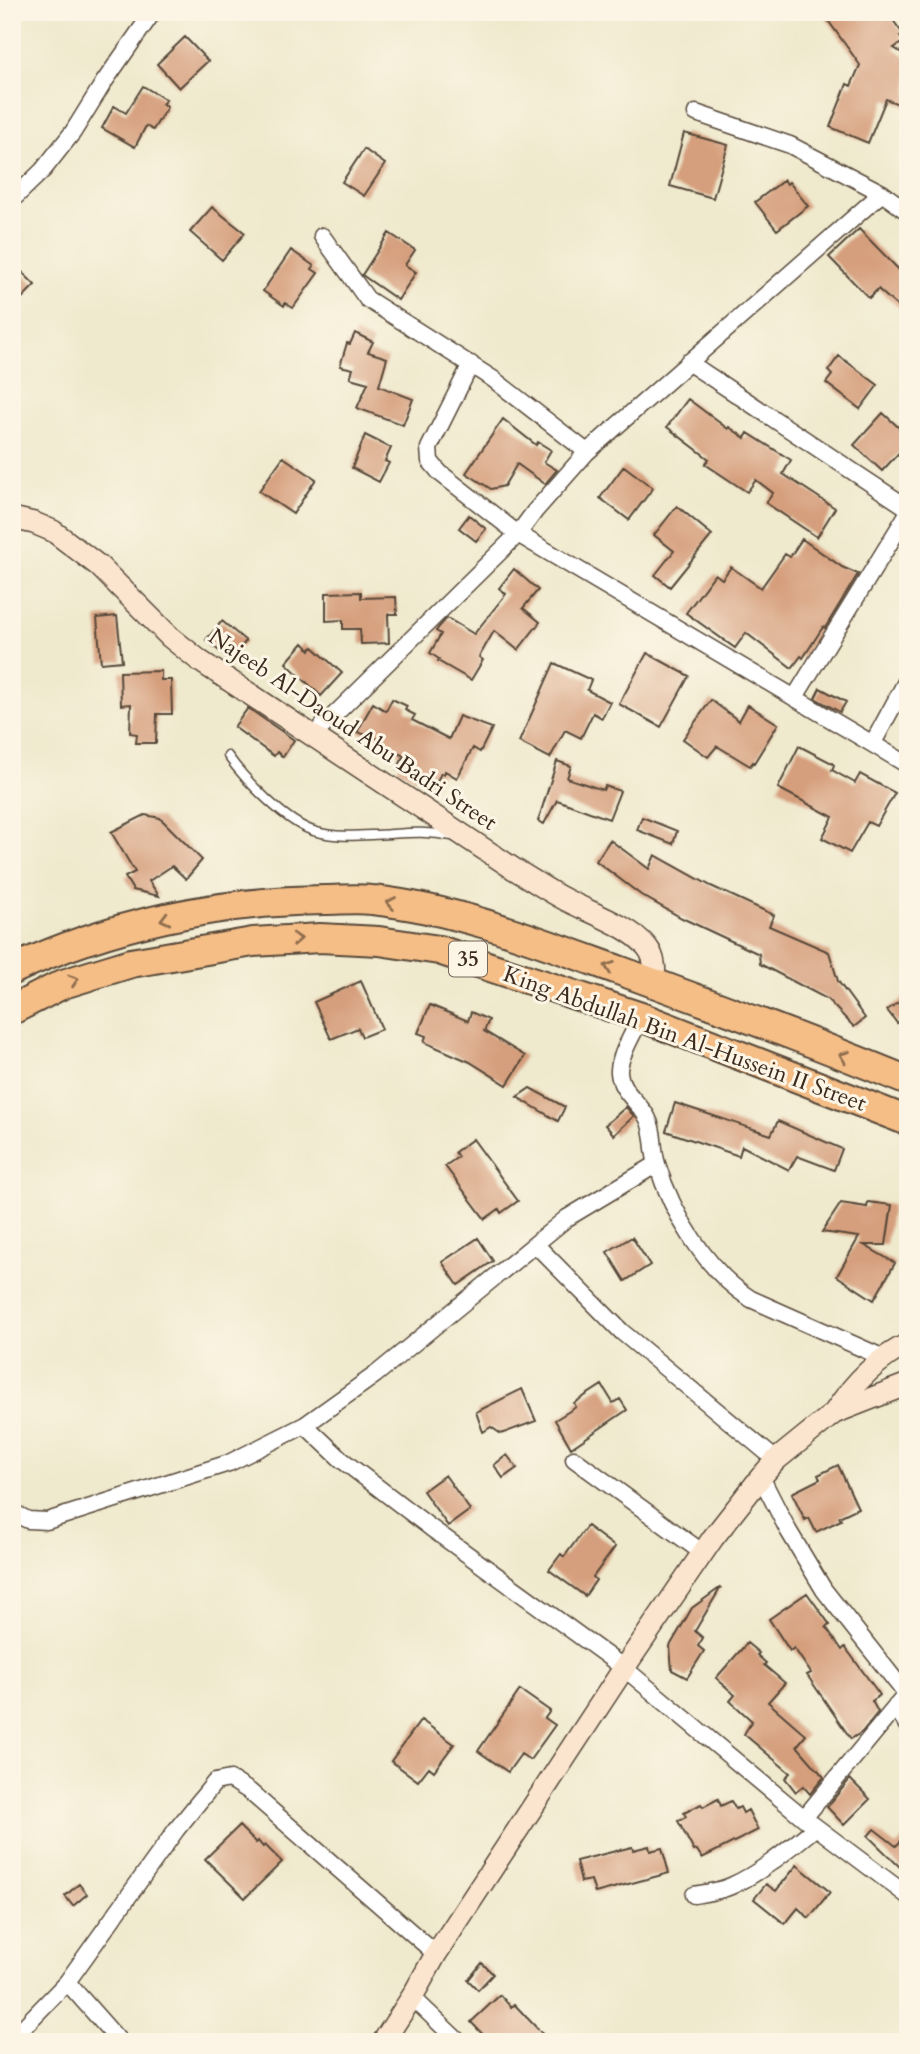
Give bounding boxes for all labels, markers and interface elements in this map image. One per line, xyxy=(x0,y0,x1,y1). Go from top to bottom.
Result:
street label: Najeeb Al-Daoud Abu Badri Street xyxy=(202,621,503,838)
one-way arrow xyxy=(385,896,397,911)
one-way arrow xyxy=(159,911,171,925)
one-way arrow xyxy=(291,932,302,947)
road number: 35 xyxy=(449,942,487,976)
street label: King Abdullah Bin Al-Hussein II Street xyxy=(499,958,871,1119)
one-way arrow xyxy=(603,961,615,975)
one-way arrow xyxy=(67,974,79,989)
one-way arrow xyxy=(839,1050,851,1064)

